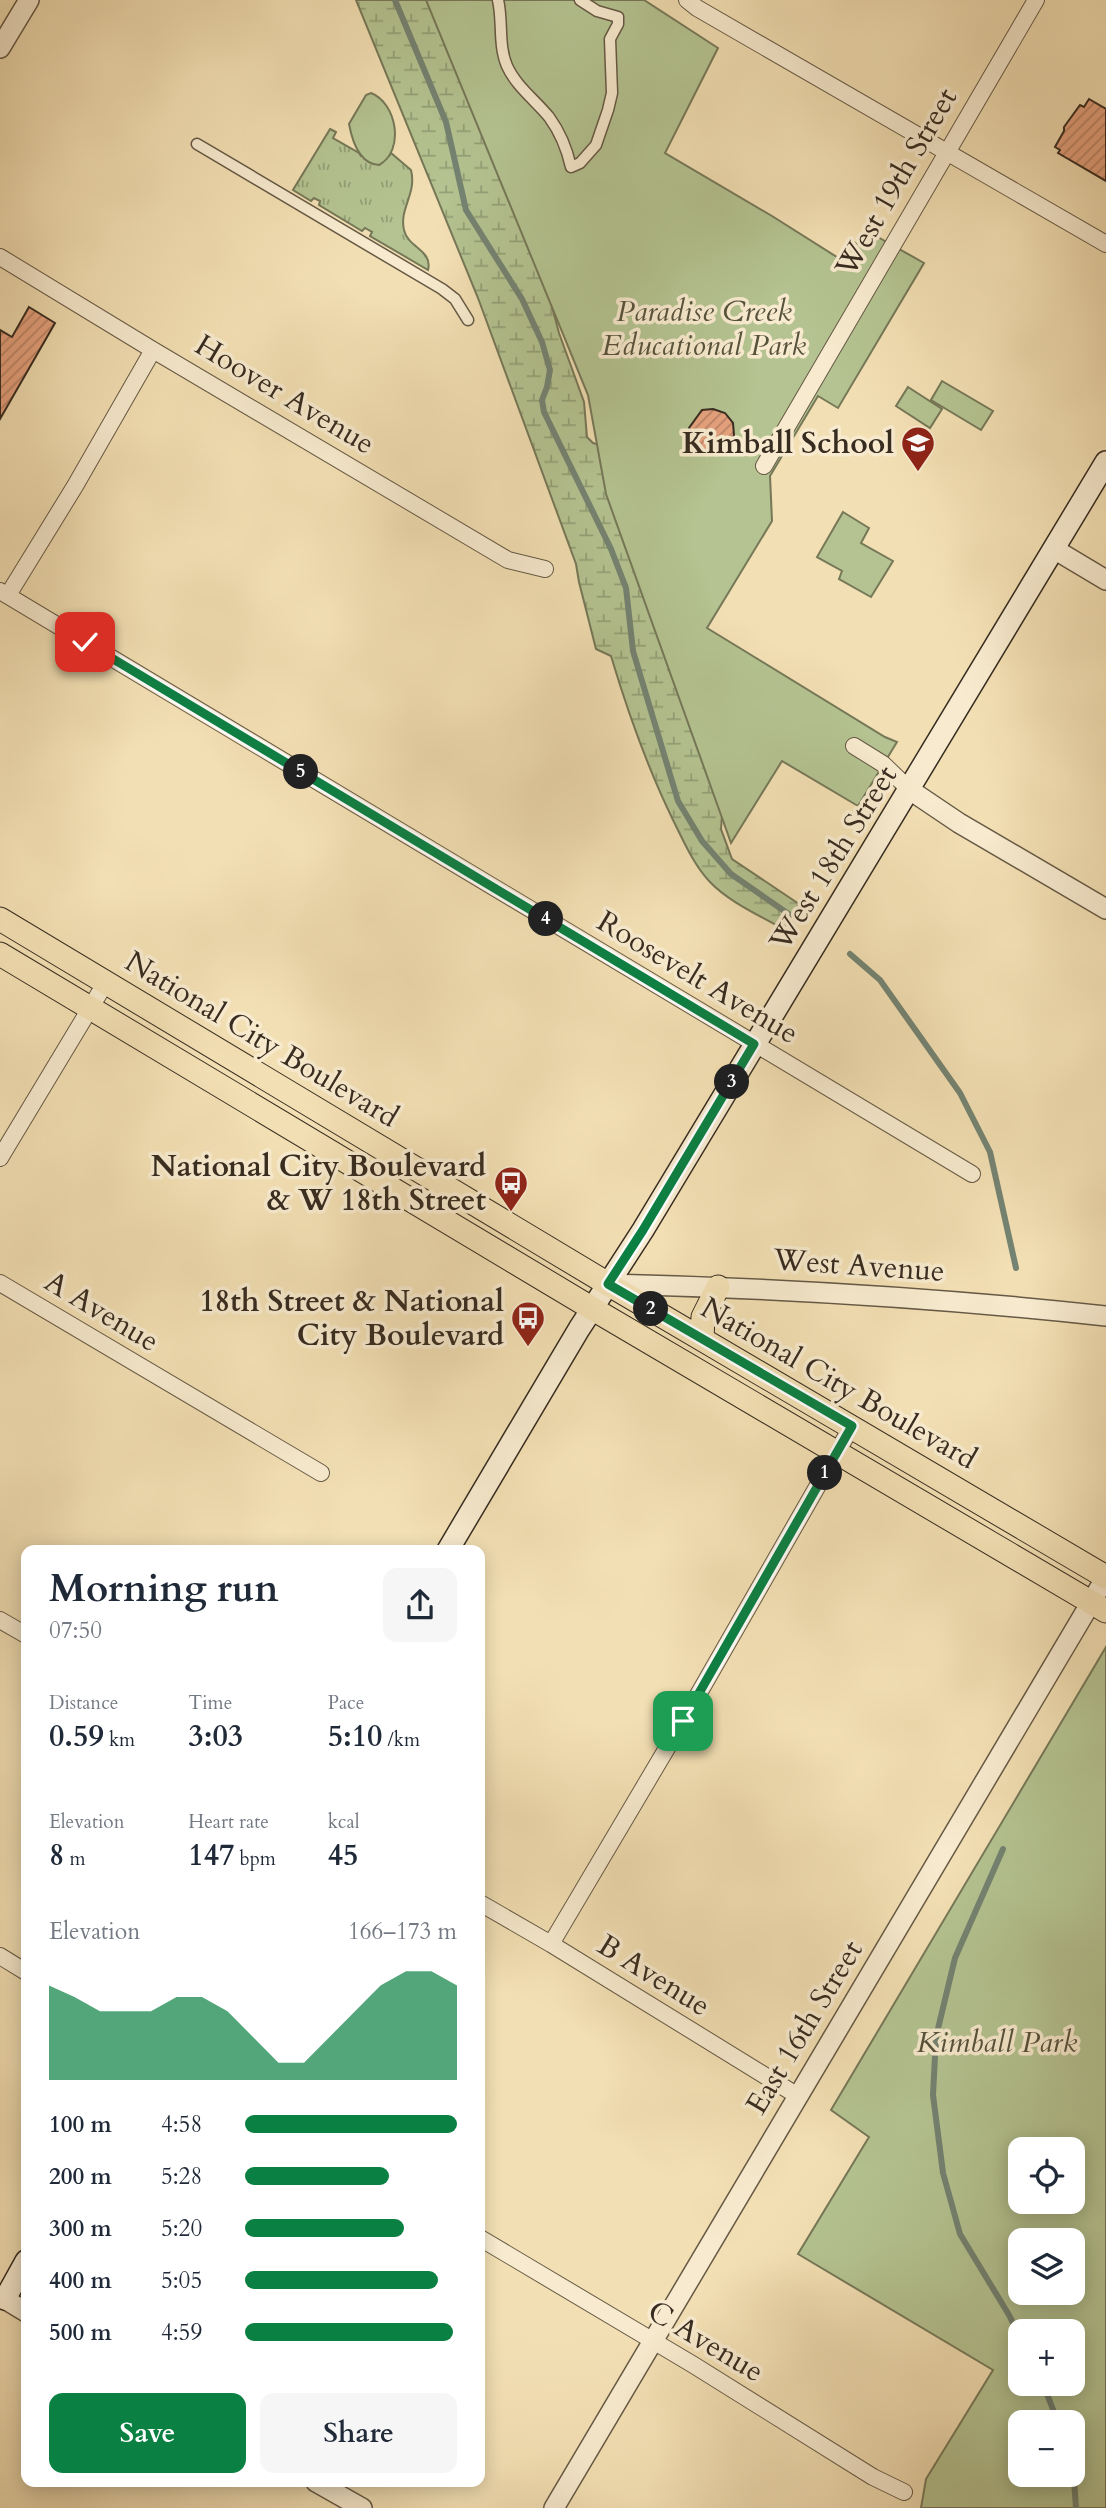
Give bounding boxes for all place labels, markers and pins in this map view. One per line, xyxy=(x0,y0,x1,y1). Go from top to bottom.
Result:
place label: Kimball School xyxy=(682,423,894,464)
school or university icon: Kimball School xyxy=(899,424,937,473)
pin xyxy=(55,612,115,672)
pin: 5 xyxy=(284,754,318,790)
pin: 4 xyxy=(528,902,564,936)
pin: 3 xyxy=(714,1064,750,1100)
place label: National City Boulevard & W 18th Street xyxy=(151,1146,486,1221)
bus stop icon: National City Boulevard & W 18th Street xyxy=(492,1164,530,1213)
place label: 18th Street & National City Boulevard xyxy=(199,1281,504,1356)
pin: 2 xyxy=(634,1292,668,1326)
bus stop icon: 18th Street & National City Boulevard xyxy=(509,1299,547,1348)
pin: 1 xyxy=(808,1456,842,1490)
pin xyxy=(653,1691,713,1751)

